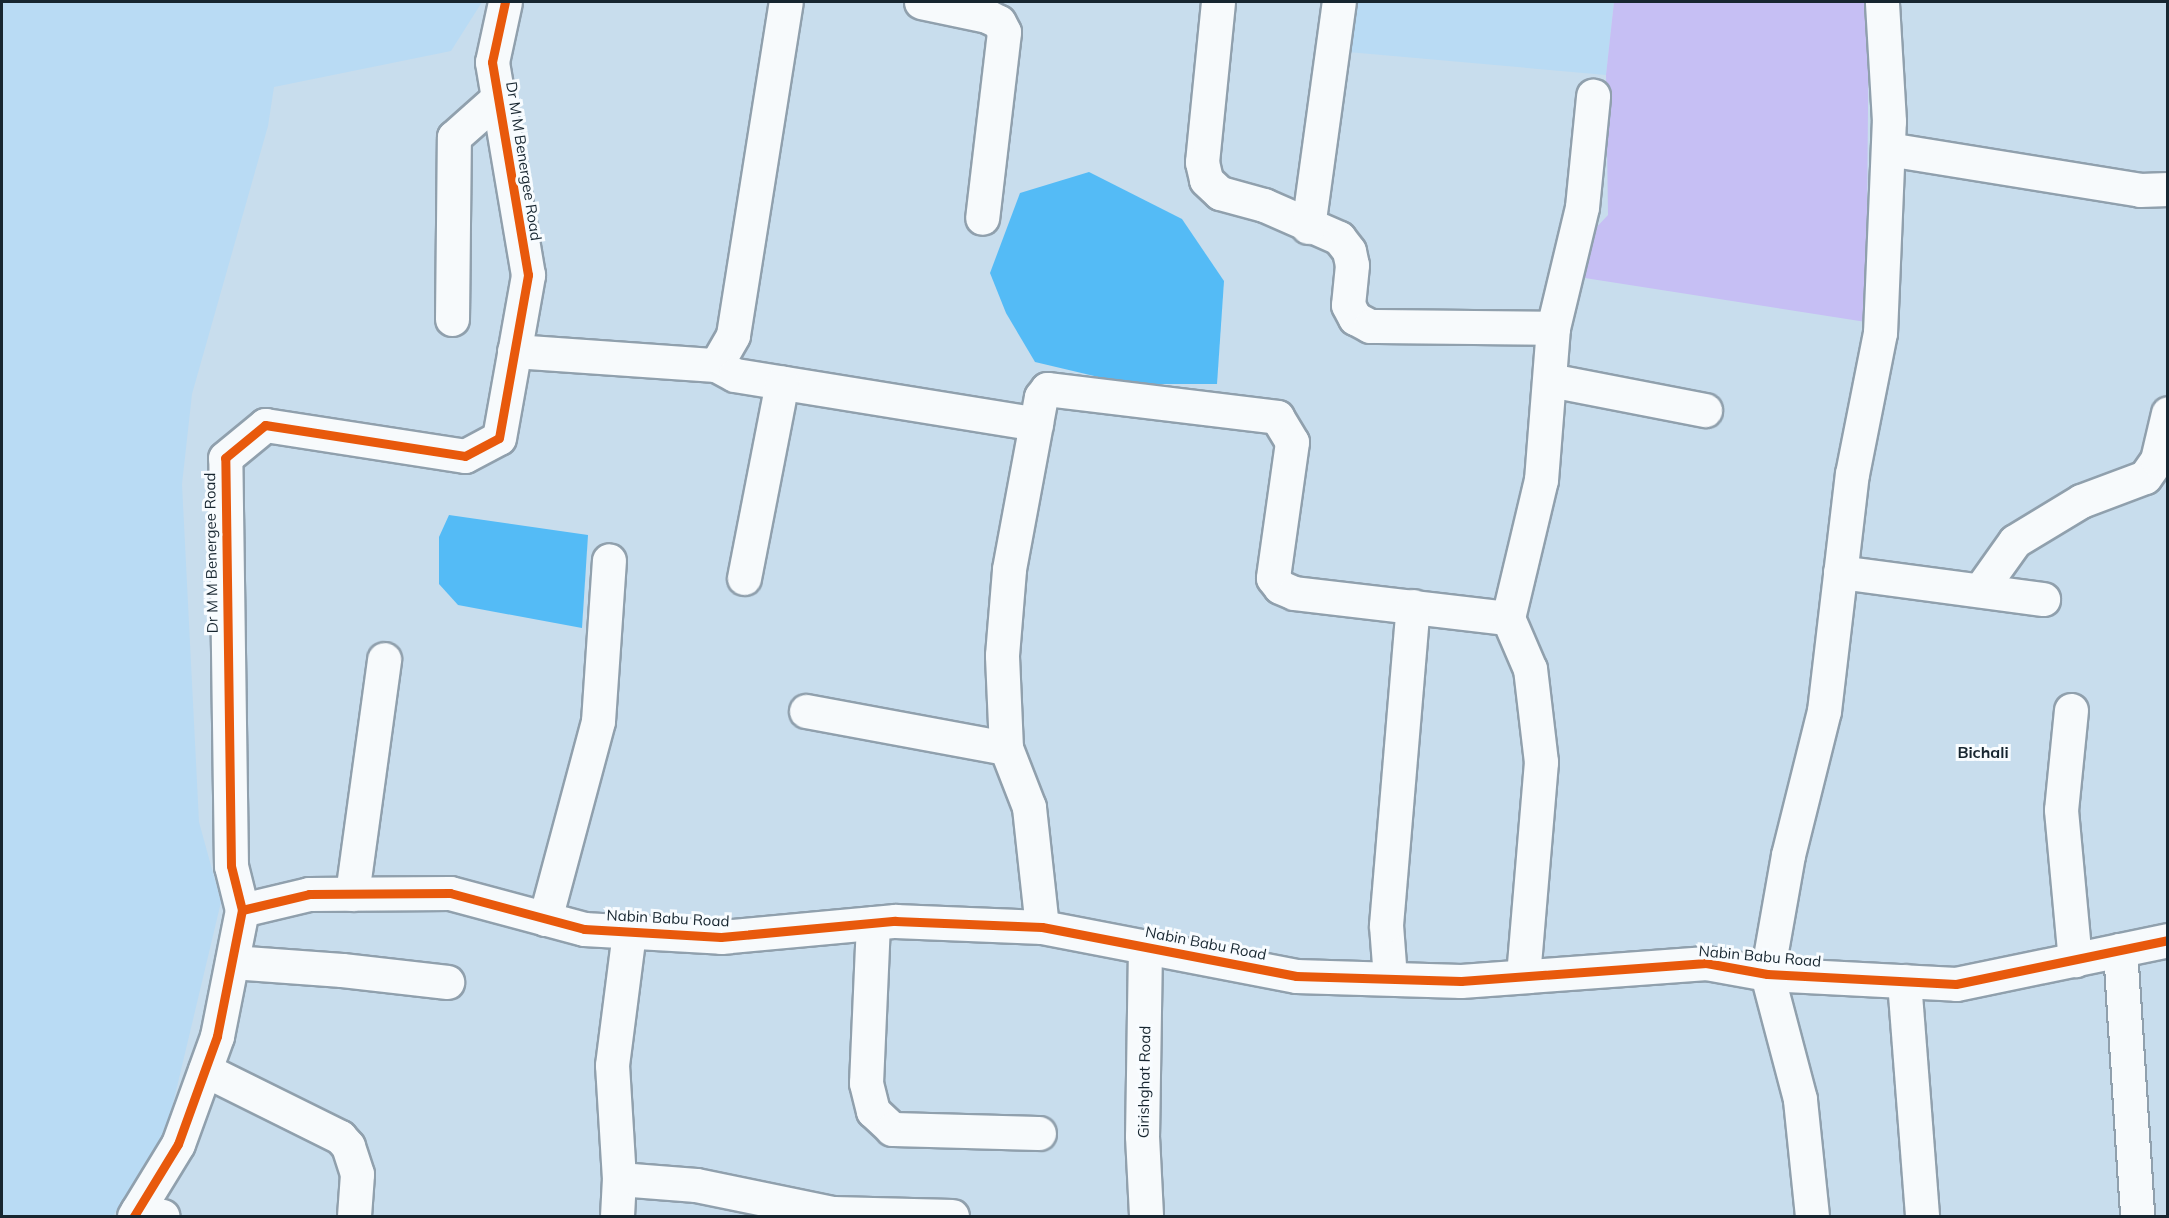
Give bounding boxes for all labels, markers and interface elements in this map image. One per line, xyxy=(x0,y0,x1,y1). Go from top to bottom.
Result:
street label: Dr M M Benergee Road xyxy=(503,80,545,242)
street label: Dr M M Benergee Road xyxy=(201,472,221,634)
district label: Bichali xyxy=(1957,742,2009,762)
street label: Nabin Babu Road xyxy=(606,906,730,930)
street label: Nabin Babu Road xyxy=(1144,922,1268,964)
street label: Nabin Babu Road xyxy=(1698,942,1822,970)
street label: Girishghat Road xyxy=(1134,1026,1154,1138)

